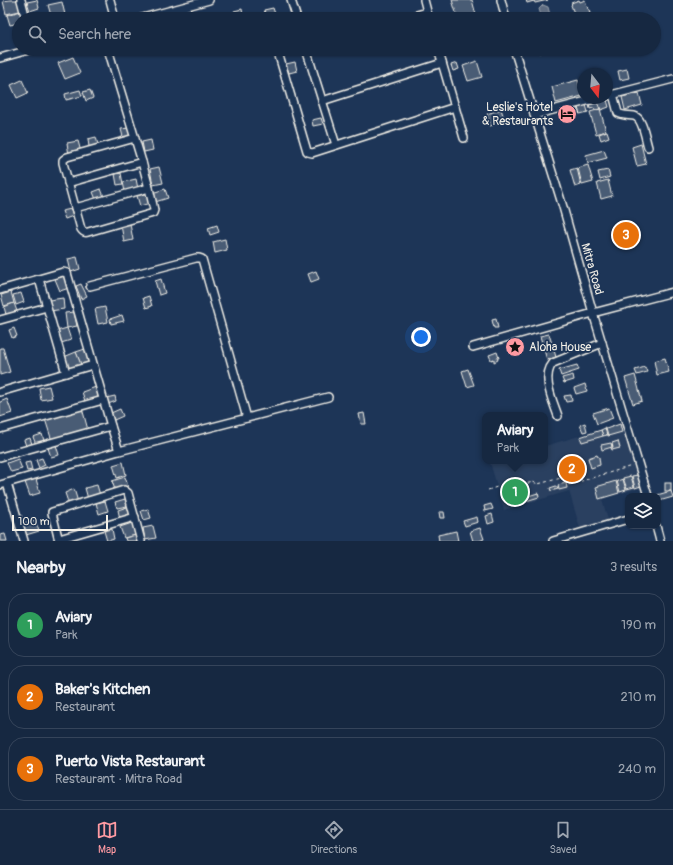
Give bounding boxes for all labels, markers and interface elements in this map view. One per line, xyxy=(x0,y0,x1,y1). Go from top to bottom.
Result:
search box xyxy=(12,12,661,56)
icon: search xyxy=(26,23,48,45)
text: Search here xyxy=(58,25,131,44)
north arrow xyxy=(577,68,613,104)
place label: Leslie's Hotel & Restaurants xyxy=(482,100,554,129)
hotel icon: Leslie's Hotel & Restaurants xyxy=(556,103,578,125)
pin: 3 xyxy=(613,220,639,250)
street label: Mitra Road xyxy=(577,241,607,297)
your location xyxy=(411,327,431,347)
place icon: Aloha House xyxy=(504,336,526,358)
place label: Aloha House xyxy=(529,340,591,355)
popup xyxy=(482,412,548,464)
text: Aviary xyxy=(497,421,534,440)
text: Park xyxy=(497,440,519,456)
pin: 2 xyxy=(559,454,585,484)
pin: 1 xyxy=(502,477,528,507)
map controls xyxy=(625,493,661,529)
button: layers xyxy=(625,493,661,529)
scale bar xyxy=(12,513,108,532)
text: 100 m xyxy=(18,515,49,528)
text: Nearby xyxy=(16,557,65,578)
text: 3 results xyxy=(610,559,657,575)
text: Aviary xyxy=(55,608,92,627)
text: 1 xyxy=(27,617,33,633)
text: 190 m xyxy=(621,617,656,633)
text: Park xyxy=(55,627,78,643)
text: Baker's Kitchen xyxy=(55,680,150,699)
text: 2 xyxy=(26,689,34,705)
text: 210 m xyxy=(620,689,656,705)
text: Restaurant xyxy=(55,699,115,715)
text: Puerto Vista Restaurant xyxy=(55,752,205,771)
text: 3 xyxy=(26,761,34,777)
text: 240 m xyxy=(618,761,656,777)
text: Restaurant · Mitra Road xyxy=(55,771,182,787)
tab: Map xyxy=(96,819,118,856)
tab: Directions xyxy=(310,819,357,856)
tab: Saved xyxy=(550,819,577,856)

